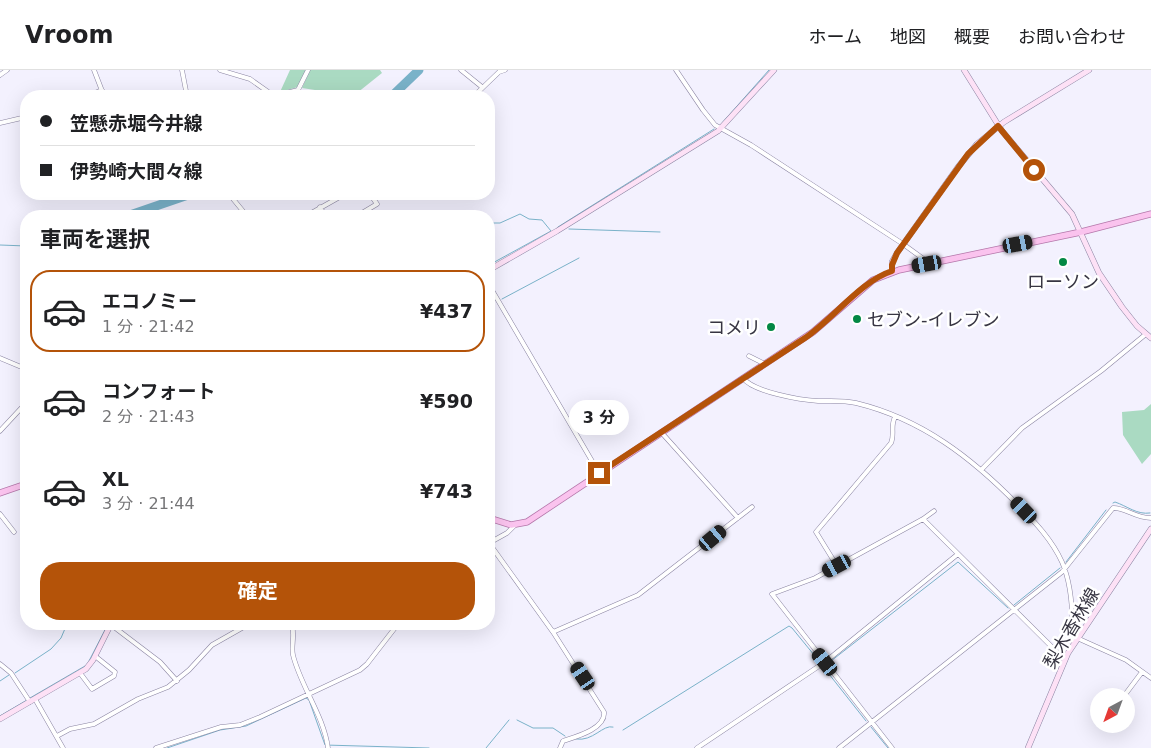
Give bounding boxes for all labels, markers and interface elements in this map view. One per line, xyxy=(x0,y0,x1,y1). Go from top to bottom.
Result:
text: Vroom xyxy=(25,21,113,49)
text: ホーム xyxy=(809,26,862,47)
text: 地図 xyxy=(890,26,926,47)
text: 概要 xyxy=(954,26,990,47)
text: お問い合わせ xyxy=(1018,26,1126,47)
text: 笠懸赤堀今井線 xyxy=(70,112,203,134)
route start xyxy=(1023,159,1045,181)
text: 伊勢崎大間々線 xyxy=(70,160,203,182)
text: 車両を選択 xyxy=(40,227,150,252)
car xyxy=(1001,234,1034,254)
car xyxy=(910,254,943,274)
marker: ローソン xyxy=(1057,256,1069,268)
place label: ローソン xyxy=(1027,271,1099,292)
icon: car xyxy=(42,289,87,334)
text: エコノミー xyxy=(102,290,197,312)
text: ¥437 xyxy=(420,300,473,322)
place label: セブン-イレブン xyxy=(867,309,1000,330)
marker: セブン-イレブン xyxy=(851,313,863,325)
text: 1 分 · 21:42 xyxy=(102,317,195,336)
place label: コメリ xyxy=(707,317,761,338)
marker: コメリ xyxy=(765,321,777,333)
icon: car xyxy=(42,379,87,424)
text: コンフォート xyxy=(102,380,215,402)
text: ¥590 xyxy=(420,390,473,412)
callout: 3 分 xyxy=(569,400,629,436)
text: 2 分 · 21:43 xyxy=(102,407,195,426)
text: 3 分 xyxy=(583,408,615,427)
route end xyxy=(588,462,610,484)
text: XL xyxy=(102,468,129,490)
icon: car xyxy=(42,469,87,514)
text: ¥743 xyxy=(420,480,473,502)
text: 3 分 · 21:44 xyxy=(102,494,195,513)
car xyxy=(1008,494,1039,526)
car xyxy=(696,523,729,553)
car xyxy=(820,552,853,580)
button: 確定 xyxy=(40,562,475,620)
street label: 梨木香林線 xyxy=(1039,584,1103,672)
car xyxy=(809,646,840,678)
car xyxy=(568,659,597,693)
north arrow xyxy=(1090,688,1135,732)
map controls xyxy=(1090,688,1135,733)

